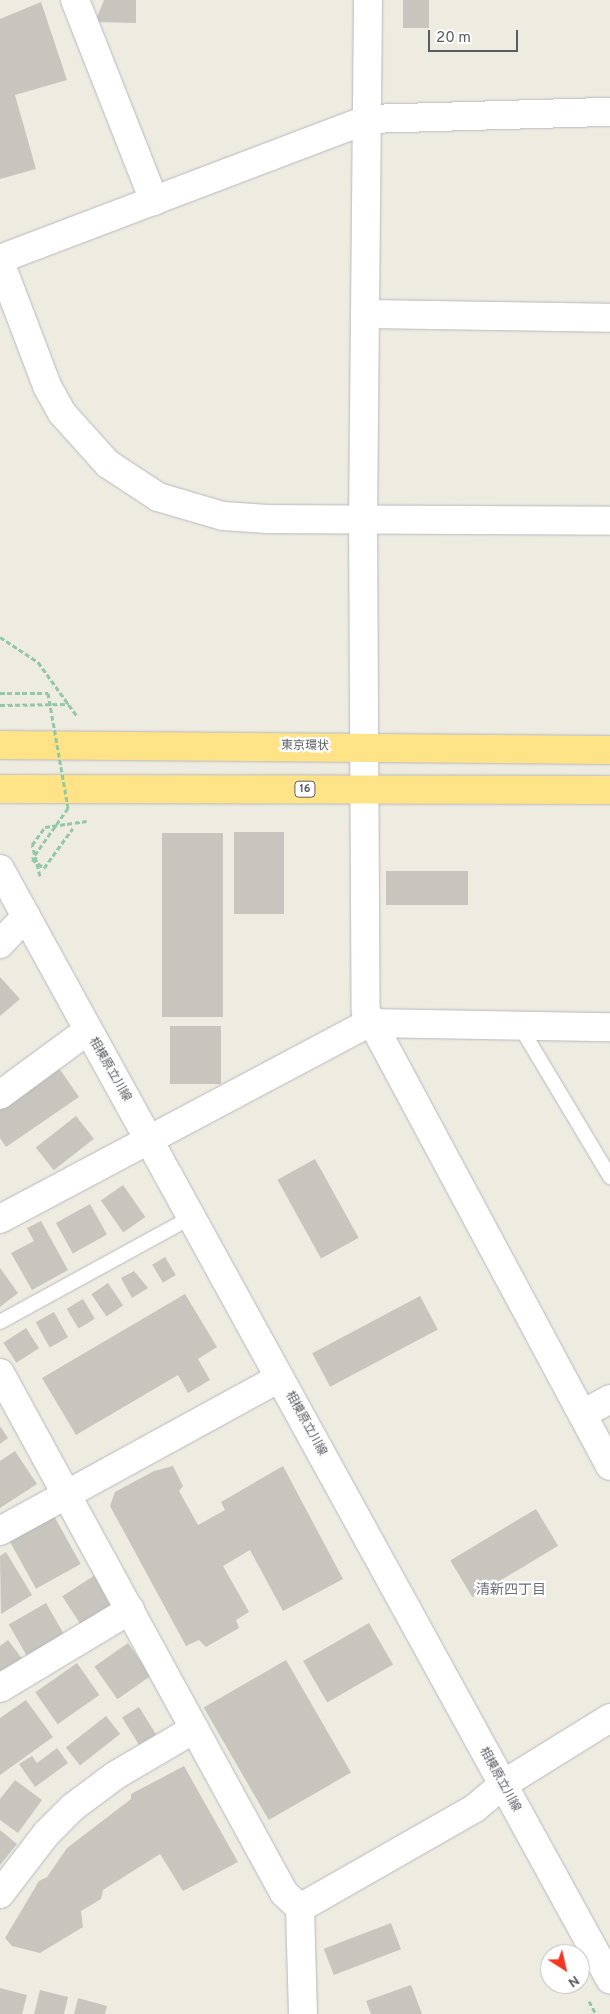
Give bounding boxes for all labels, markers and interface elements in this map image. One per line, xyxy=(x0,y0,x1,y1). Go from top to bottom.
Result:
scale bar xyxy=(430,20,520,52)
text: 20 m xyxy=(436,29,471,48)
street label: 東京環状 xyxy=(281,739,329,755)
road number: 16 xyxy=(294,781,316,798)
street label: 相模原立川線 xyxy=(85,1035,133,1105)
street label: 相模原立川線 xyxy=(281,1389,329,1459)
district label: 清新四丁目 xyxy=(476,1583,546,1599)
street label: 相模原立川線 xyxy=(475,1745,523,1815)
north arrow xyxy=(540,1944,590,1994)
text: N xyxy=(564,1971,582,1991)

